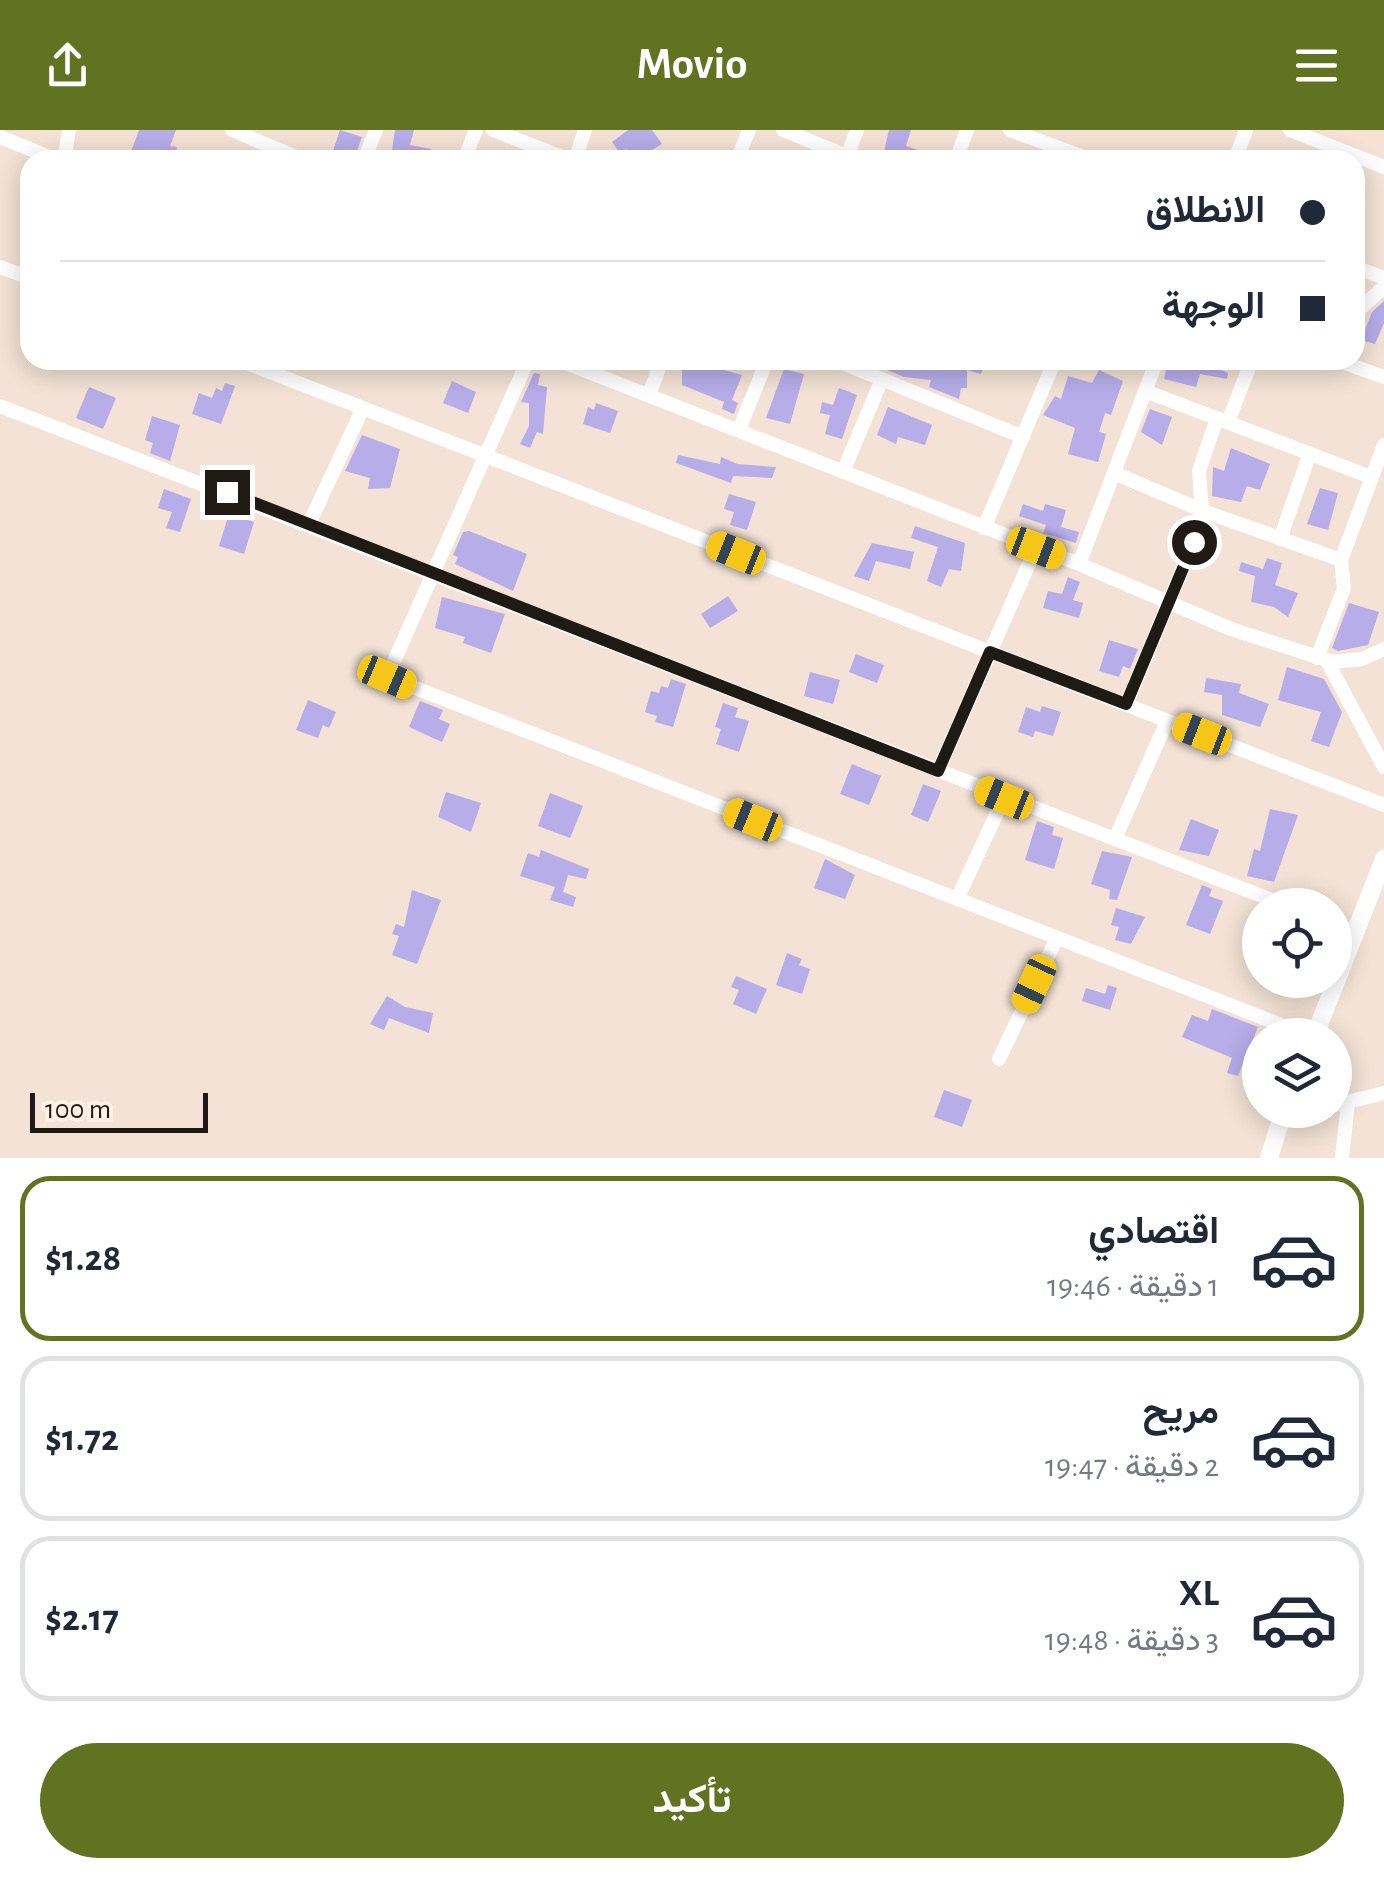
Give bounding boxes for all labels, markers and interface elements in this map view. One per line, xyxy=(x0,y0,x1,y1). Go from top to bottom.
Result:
icon: share xyxy=(40,38,95,93)
icon: menu xyxy=(1289,38,1344,93)
text: Movio xyxy=(637,42,747,87)
text: الانطلاق xyxy=(1146,192,1265,230)
text: الوجهة xyxy=(1162,288,1265,326)
route end xyxy=(205,470,250,515)
route start xyxy=(1172,520,1217,565)
car xyxy=(1003,523,1069,573)
car xyxy=(703,528,769,578)
car xyxy=(354,651,420,703)
car xyxy=(1169,709,1235,759)
car xyxy=(971,773,1037,823)
car xyxy=(720,795,786,845)
map controls xyxy=(1242,888,1352,1128)
button: locate xyxy=(1242,888,1352,998)
car xyxy=(1008,950,1060,1018)
button: layers xyxy=(1242,1018,1352,1128)
scale bar xyxy=(30,1088,208,1133)
text: 100 m xyxy=(45,1096,111,1124)
text: اقتصادي xyxy=(1088,1213,1219,1251)
icon: car xyxy=(1249,1214,1339,1304)
text: $1.28 xyxy=(45,1240,121,1278)
text: 1 دقيقة · 19:46 xyxy=(1047,1270,1219,1302)
text: مريح xyxy=(1143,1393,1219,1431)
icon: car xyxy=(1249,1394,1339,1484)
text: $1.72 xyxy=(45,1420,119,1458)
text: 2 دقيقة · 19:47 xyxy=(1045,1450,1219,1482)
icon: car xyxy=(1249,1574,1339,1664)
text: XL xyxy=(1179,1575,1219,1613)
text: $2.17 xyxy=(45,1600,119,1638)
text: 3 دقيقة · 19:48 xyxy=(1045,1624,1219,1656)
button: تأكيد xyxy=(40,1743,1344,1858)

